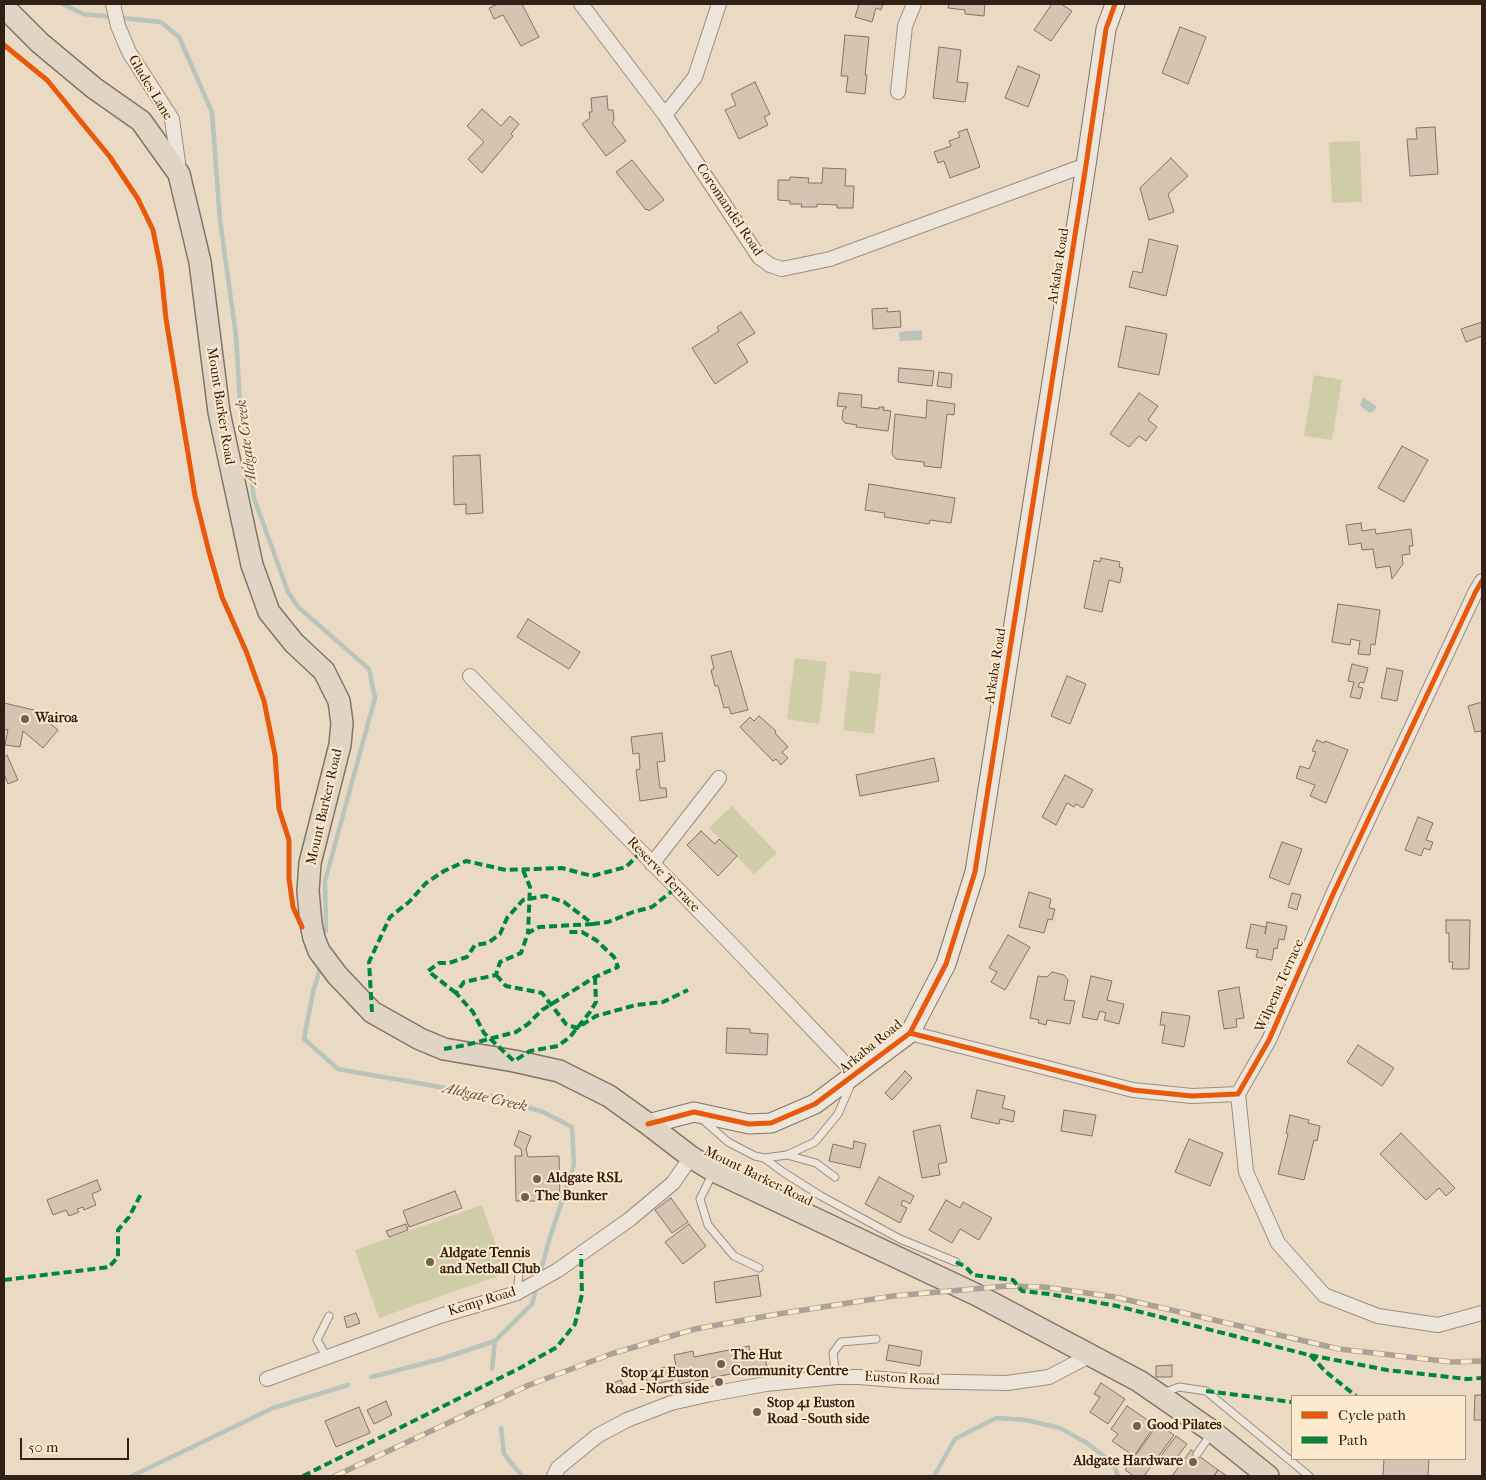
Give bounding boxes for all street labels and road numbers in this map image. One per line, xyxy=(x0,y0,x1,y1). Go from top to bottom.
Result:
street label: Glades Lane xyxy=(124,52,176,124)
street label: Coromandel Road xyxy=(692,161,766,259)
street label: Arkaba Road xyxy=(1045,227,1073,305)
street label: Mount Barker Road xyxy=(202,346,238,466)
street label: Arkaba Road xyxy=(982,627,1010,705)
street label: Mount Barker Road xyxy=(303,747,347,867)
street label: Reserve Terrace xyxy=(623,834,703,916)
street label: Wilpena Terrace xyxy=(1252,937,1308,1035)
street label: Arkaba Road xyxy=(836,1016,906,1078)
street label: Mount Barker Road xyxy=(701,1143,815,1211)
street label: Kemp Road xyxy=(446,1284,518,1320)
street label: Euston Road xyxy=(864,1369,940,1389)

